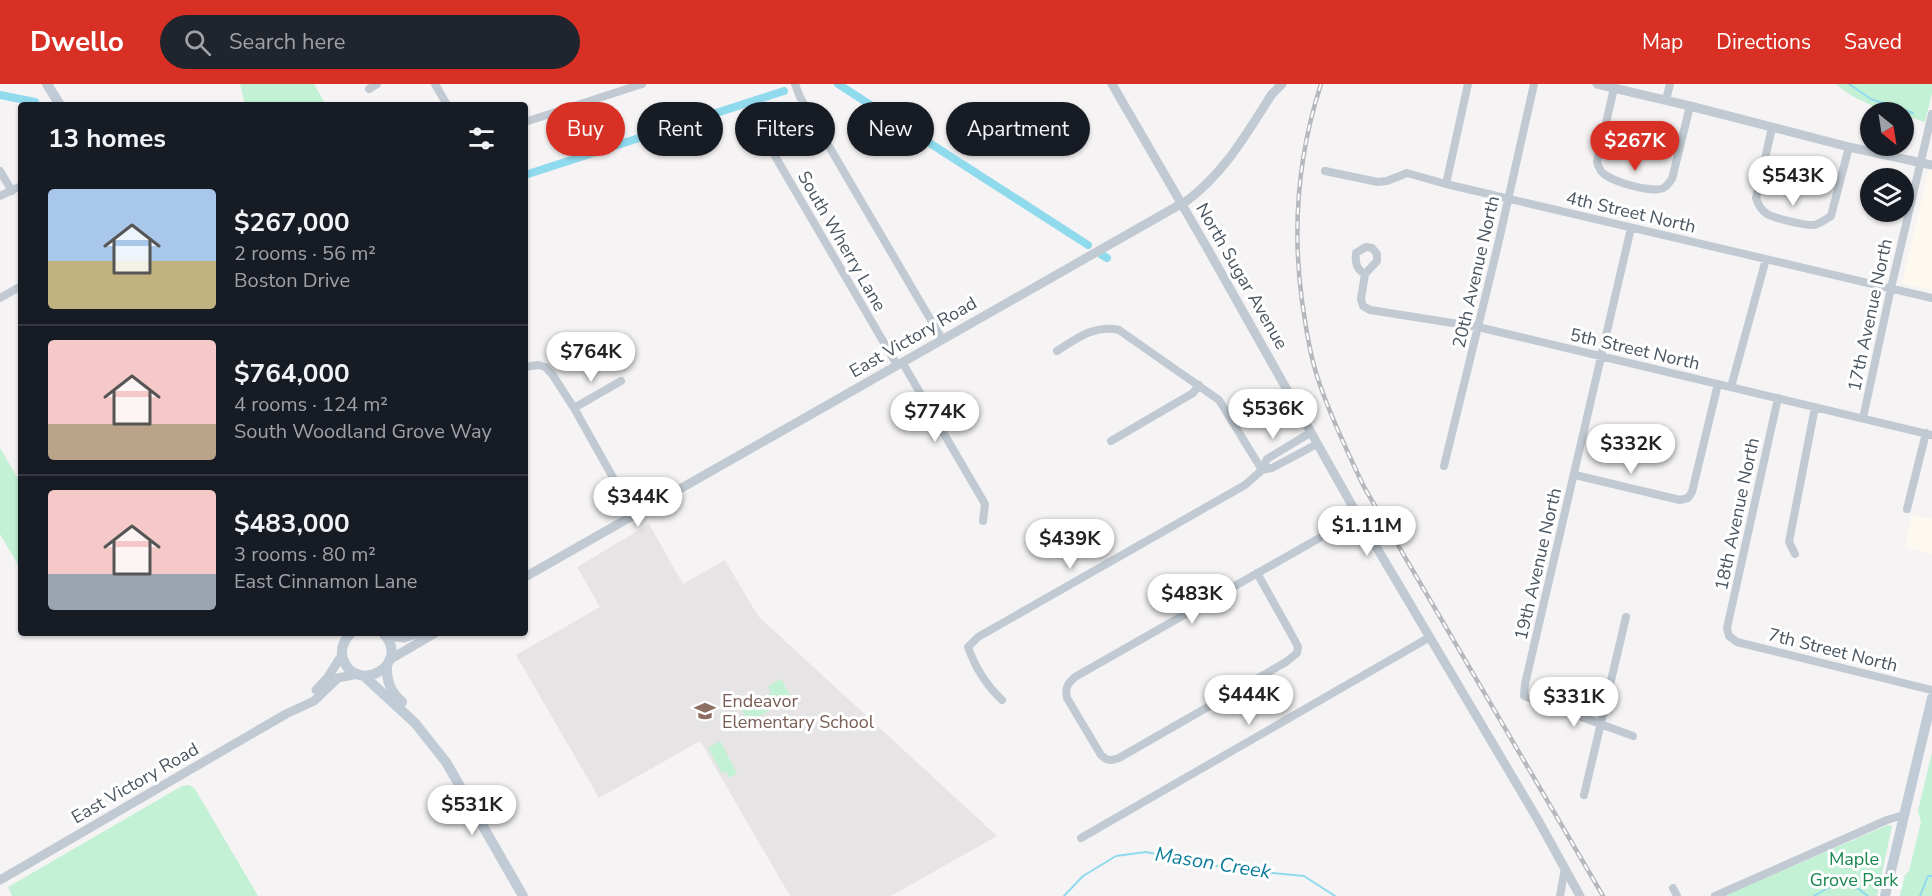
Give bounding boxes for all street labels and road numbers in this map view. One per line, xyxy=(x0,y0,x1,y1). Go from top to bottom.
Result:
street label: South Wherry Lane xyxy=(792,166,892,316)
street label: 4th Street North xyxy=(1564,185,1698,239)
street label: 20th Avenue North xyxy=(1447,194,1505,350)
street label: North Sugar Avenue xyxy=(1190,199,1294,353)
street label: 17th Avenue North xyxy=(1842,236,1898,394)
street label: East Victory Road xyxy=(845,291,981,383)
street label: 5th Street North xyxy=(1568,322,1702,376)
street label: 18th Avenue North xyxy=(1709,435,1765,593)
street label: 19th Avenue North xyxy=(1509,486,1567,642)
street label: 7th Street North xyxy=(1766,622,1900,678)
street label: East Victory Road xyxy=(67,737,203,829)

